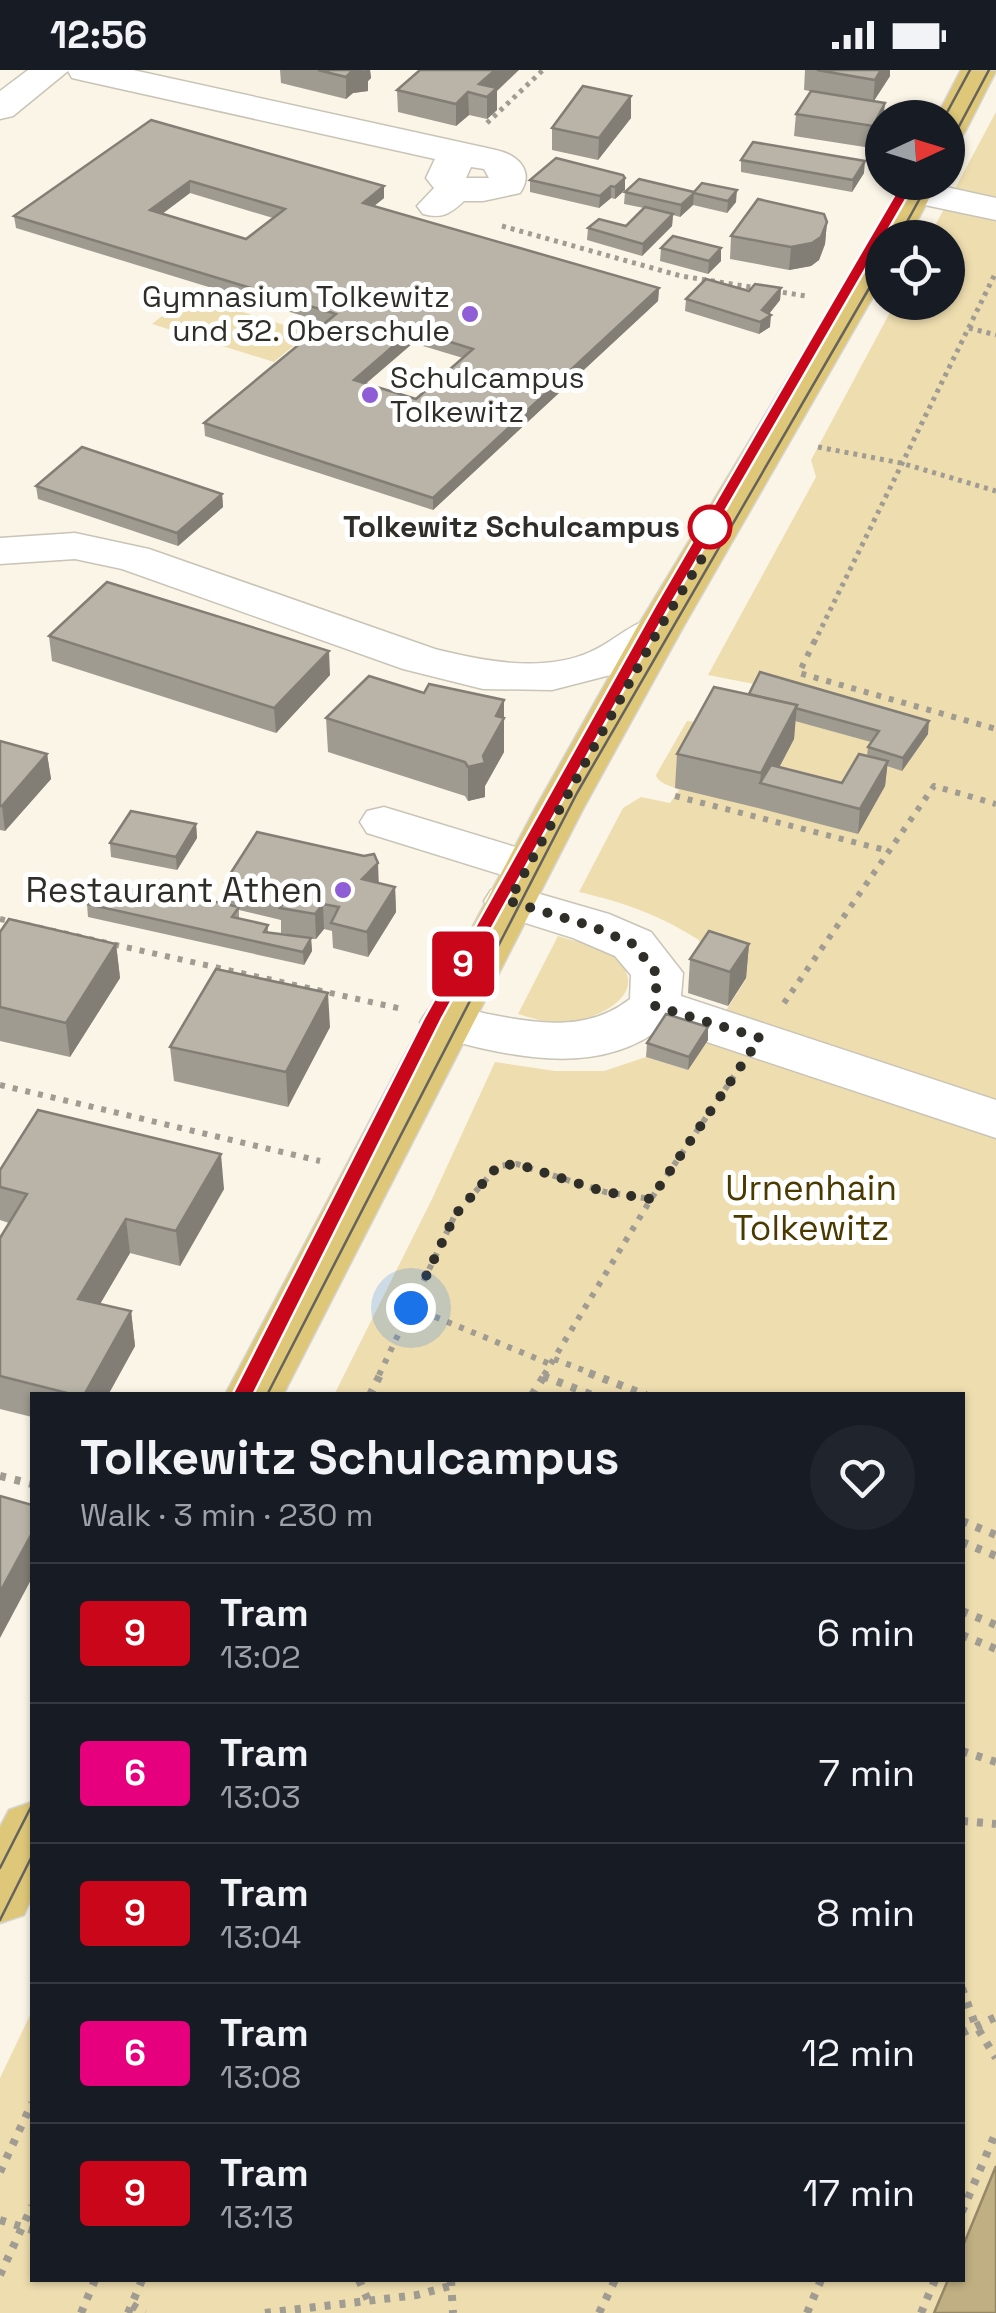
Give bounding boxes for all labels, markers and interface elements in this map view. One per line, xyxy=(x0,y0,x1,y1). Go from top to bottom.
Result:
text: 12:56 xyxy=(50,11,147,59)
north arrow xyxy=(865,100,965,200)
map controls xyxy=(865,100,965,320)
button: locate xyxy=(865,220,965,320)
place label: Gymnasium Tolkewitz und 32. Oberschule xyxy=(142,277,450,350)
marker: Gymnasium Tolkewitz und 32. Oberschule xyxy=(459,303,481,325)
place label: Schulcampus Tolkewitz xyxy=(390,358,585,431)
marker: Schulcampus Tolkewitz xyxy=(359,384,381,406)
marker: Tolkewitz Schulcampus xyxy=(689,506,731,548)
place label: Tolkewitz Schulcampus xyxy=(343,507,680,546)
place label: Restaurant Athen xyxy=(26,868,323,912)
marker: Restaurant Athen xyxy=(332,879,354,901)
line badge: 9 xyxy=(430,932,496,996)
text: 9 xyxy=(452,942,474,986)
park label: Urnenhain Tolkewitz xyxy=(725,1166,897,1250)
your location xyxy=(386,1283,436,1333)
button: heart xyxy=(810,1425,915,1530)
text: Tolkewitz Schulcampus xyxy=(80,1427,619,1488)
text: Walk · 3 min · 230 m xyxy=(80,1495,373,1535)
text: Tram xyxy=(220,1589,309,1637)
text: 6 min xyxy=(817,1609,915,1657)
text: 9 xyxy=(124,1611,146,1655)
text: 13:02 xyxy=(220,1637,301,1677)
text: Tram xyxy=(220,1729,309,1777)
text: 7 min xyxy=(819,1749,915,1797)
text: 6 xyxy=(124,1751,146,1795)
text: 13:03 xyxy=(220,1777,301,1817)
text: Tram xyxy=(220,1869,309,1917)
text: 8 min xyxy=(816,1889,915,1937)
text: 9 xyxy=(124,1891,146,1935)
text: 13:04 xyxy=(220,1917,301,1957)
text: Tram xyxy=(220,2009,309,2057)
text: 12 min xyxy=(801,2029,915,2077)
text: 6 xyxy=(124,2031,146,2075)
text: 13:08 xyxy=(220,2057,301,2097)
text: Tram xyxy=(220,2149,309,2197)
text: 17 min xyxy=(803,2169,915,2217)
text: 9 xyxy=(124,2171,146,2215)
text: 13:13 xyxy=(220,2197,294,2237)

